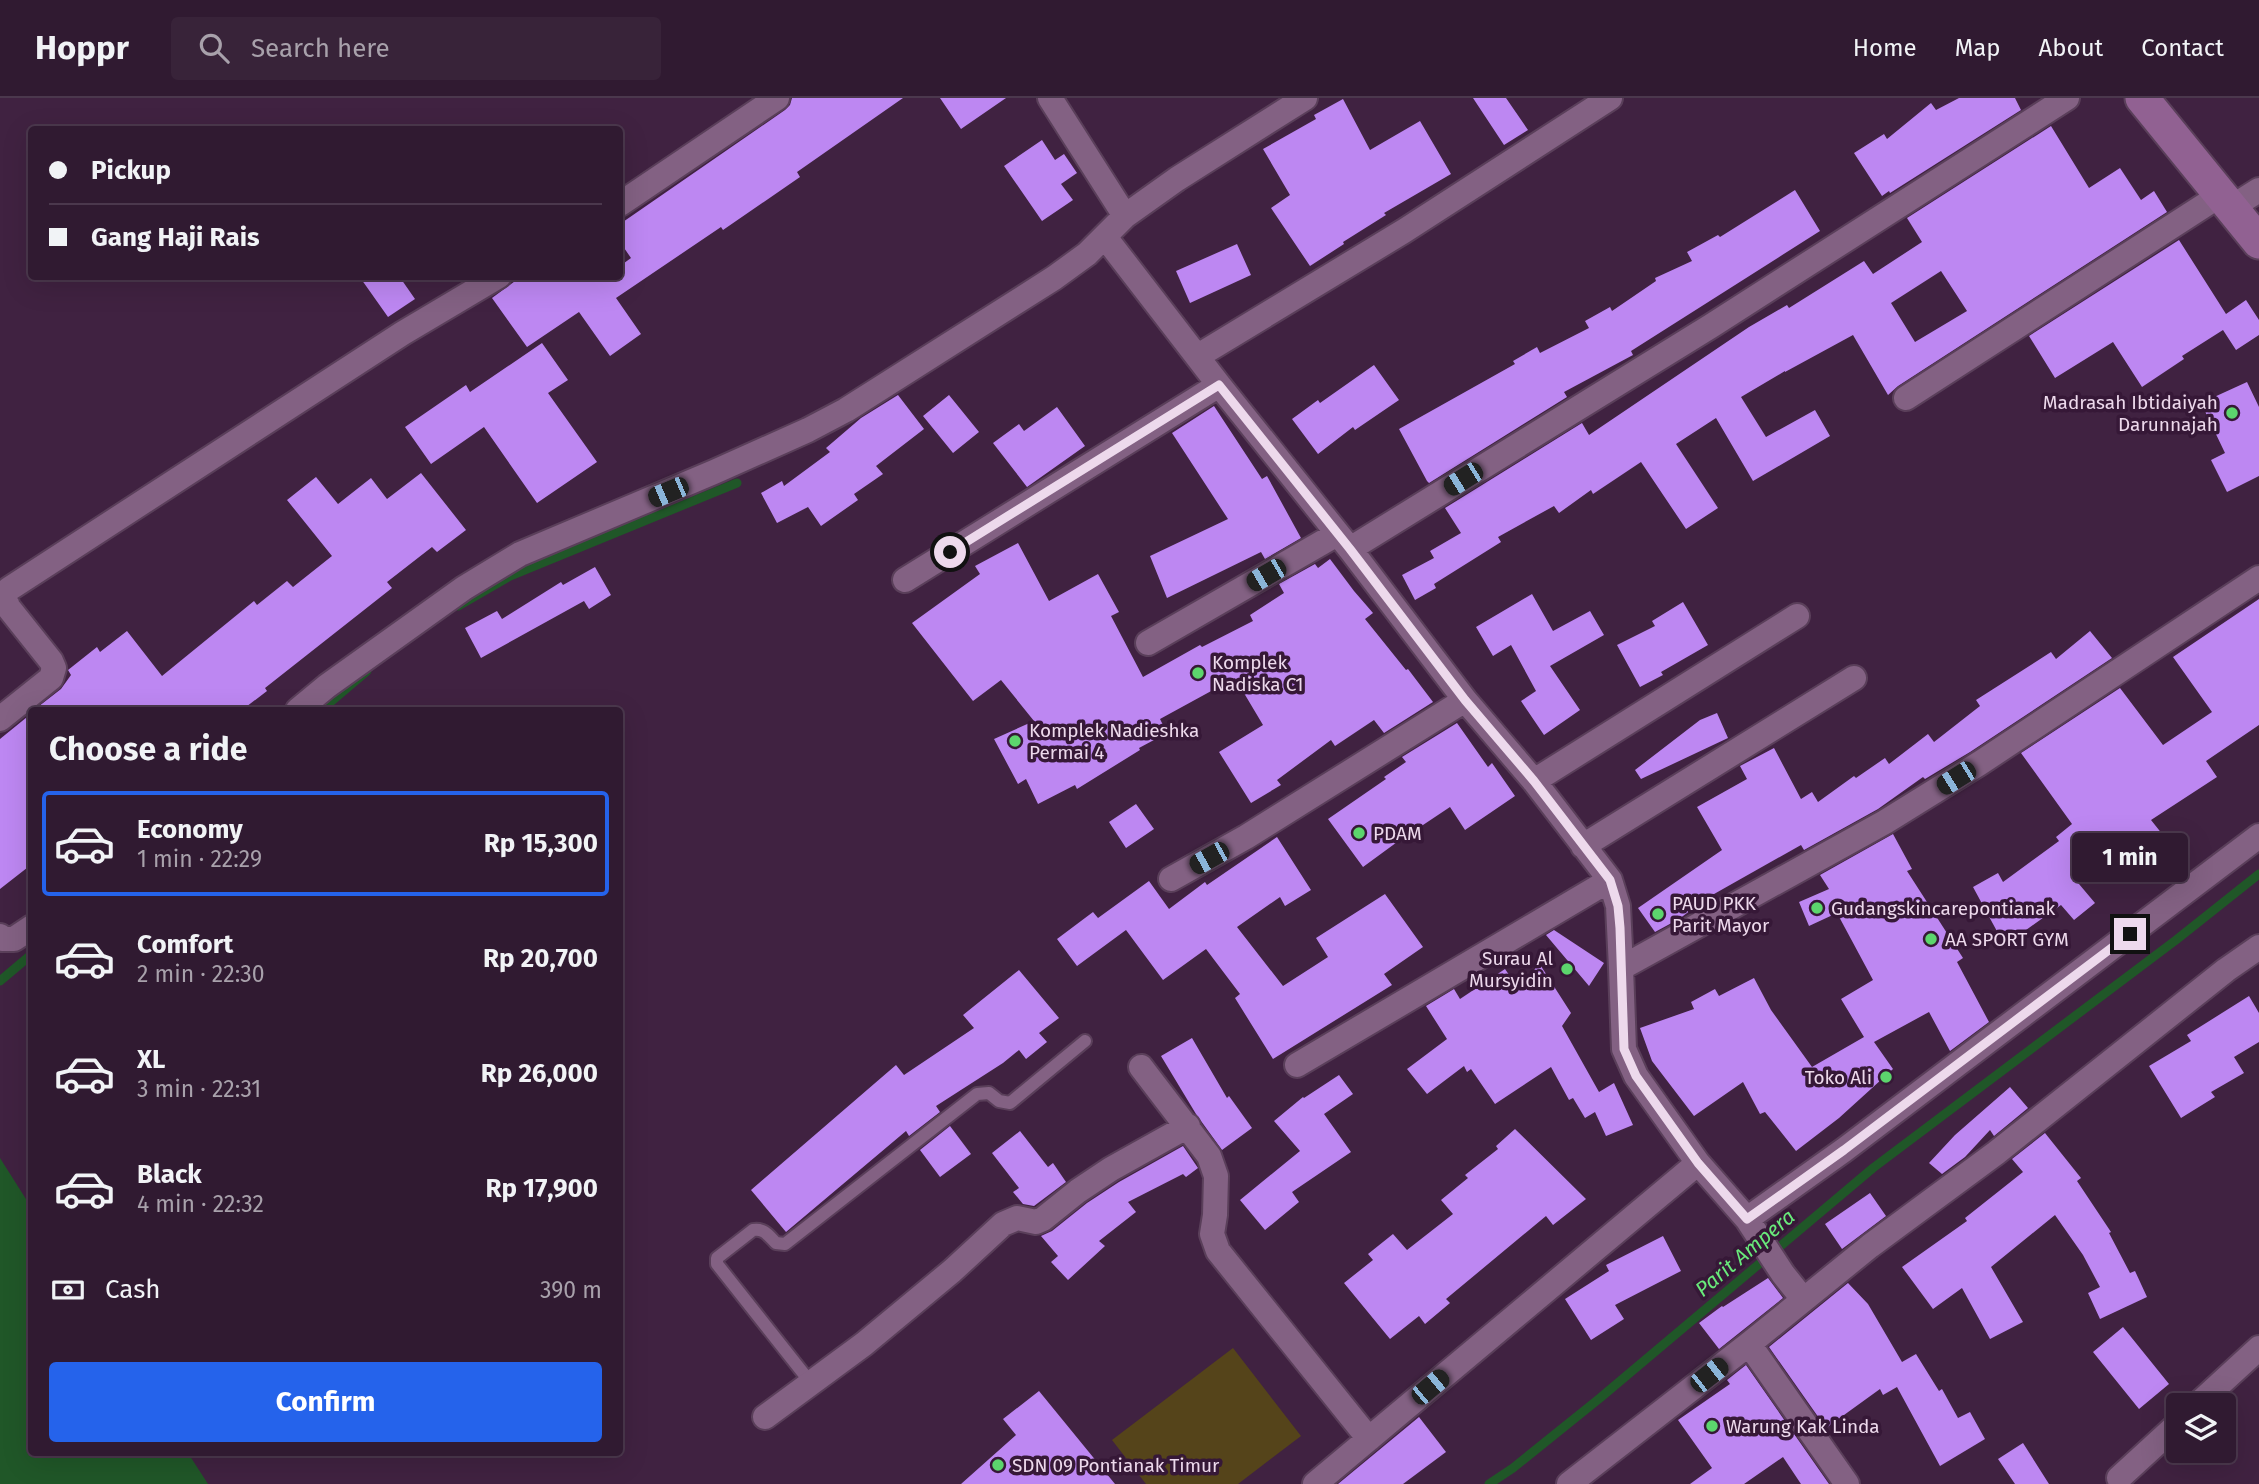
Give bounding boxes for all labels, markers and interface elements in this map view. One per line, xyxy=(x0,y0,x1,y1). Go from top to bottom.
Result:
search box xyxy=(171,17,661,80)
text: Hoppr xyxy=(35,28,129,68)
icon: search xyxy=(195,29,233,67)
text: Search here xyxy=(251,33,390,64)
text: Home xyxy=(1853,34,1917,62)
text: Map xyxy=(1955,34,2001,62)
text: About xyxy=(2039,34,2103,62)
text: Contact xyxy=(2141,34,2224,62)
text: Pickup xyxy=(91,155,171,186)
text: Gang Haji Rais xyxy=(91,222,260,253)
place label: Madrasah Ibtidaiyah Darunnajah xyxy=(2043,391,2218,436)
marker: Madrasah Ibtidaiyah Darunnajah xyxy=(2224,405,2240,421)
car xyxy=(1440,459,1487,499)
car xyxy=(645,474,692,510)
route start xyxy=(934,536,966,568)
car xyxy=(1243,555,1290,595)
place label: Komplek Nadiska C1 xyxy=(1212,651,1304,696)
marker: Komplek Nadiska C1 xyxy=(1190,665,1206,681)
place label: Komplek Nadieshka Permai 4 xyxy=(1029,719,1199,764)
text: Choose a ride xyxy=(49,730,247,768)
marker: Komplek Nadieshka Permai 4 xyxy=(1007,733,1023,749)
car xyxy=(1933,758,1980,798)
icon: car xyxy=(53,812,116,875)
text: Economy xyxy=(137,814,243,845)
place label: PDAM xyxy=(1373,822,1422,845)
marker: PDAM xyxy=(1351,825,1367,841)
text: Rp 15,300 xyxy=(484,828,598,859)
callout: 1 min xyxy=(2072,832,2188,882)
car xyxy=(1186,839,1233,877)
text: 1 min xyxy=(2102,843,2158,871)
text: 1 min · 22:29 xyxy=(137,845,262,873)
place label: PAUD PKK Parit Mayor xyxy=(1672,892,1770,937)
place label: Gudangskincarepontianak xyxy=(1831,897,2056,920)
marker: Gudangskincarepontianak xyxy=(1809,900,1825,916)
marker: PAUD PKK Parit Mayor xyxy=(1650,906,1666,922)
route end xyxy=(2114,918,2146,950)
icon: car xyxy=(53,927,116,990)
place label: AA SPORT GYM xyxy=(1945,928,2069,951)
text: Comfort xyxy=(137,929,233,960)
marker: AA SPORT GYM xyxy=(1923,931,1939,947)
text: Rp 20,700 xyxy=(483,943,598,974)
place label: Surau Al Mursyidin xyxy=(1469,947,1553,992)
text: 2 min · 22:30 xyxy=(137,960,265,988)
marker: Surau Al Mursyidin xyxy=(1559,961,1575,977)
icon: car xyxy=(53,1042,116,1105)
text: XL xyxy=(137,1044,165,1075)
text: Rp 26,000 xyxy=(481,1058,598,1089)
place label: Toko Ali xyxy=(1805,1066,1872,1089)
marker: Toko Ali xyxy=(1878,1069,1894,1085)
text: 3 min · 22:31 xyxy=(137,1075,261,1103)
icon: car xyxy=(53,1157,116,1220)
text: Black xyxy=(137,1159,202,1190)
text: Rp 17,900 xyxy=(485,1173,598,1204)
text: 4 min · 22:32 xyxy=(137,1190,264,1218)
water label: Parit Ampera xyxy=(1690,1204,1800,1302)
icon: cash xyxy=(49,1271,87,1309)
text: Cash xyxy=(105,1274,161,1305)
text: 390 m xyxy=(540,1276,602,1304)
car xyxy=(1686,1354,1733,1396)
button: Confirm xyxy=(49,1362,602,1442)
car xyxy=(1408,1365,1453,1409)
map controls xyxy=(2166,1393,2236,1463)
button: layers xyxy=(2166,1393,2236,1463)
place label: Warung Kak Linda xyxy=(1726,1415,1880,1438)
marker: Warung Kak Linda xyxy=(1704,1418,1720,1434)
place label: SDN 09 Pontianak Timur xyxy=(1012,1454,1220,1477)
marker: SDN 09 Pontianak Timur xyxy=(990,1457,1006,1473)

